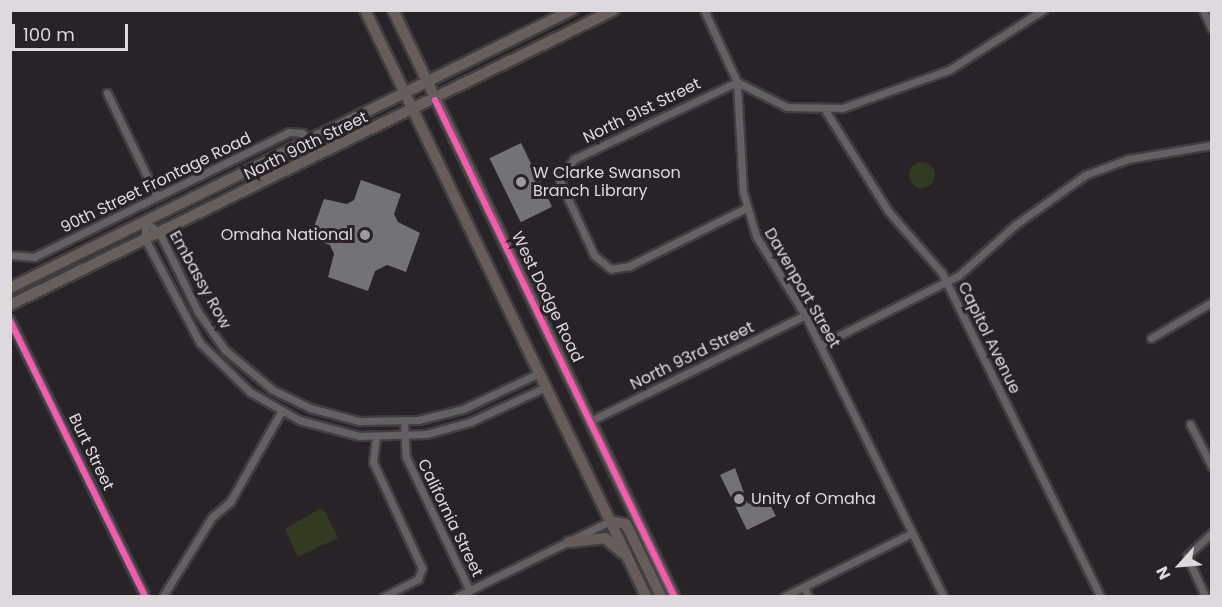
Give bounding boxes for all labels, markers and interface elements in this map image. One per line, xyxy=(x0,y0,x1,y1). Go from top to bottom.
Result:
scale bar xyxy=(15,12,130,50)
text: 100 m xyxy=(23,22,75,47)
street label: North 91st Street xyxy=(580,74,704,148)
street label: North 90th Street xyxy=(241,108,371,184)
street label: 90th Street Frontage Road xyxy=(58,128,254,238)
place label: W Clarke Swanson Branch Library xyxy=(533,163,681,201)
marker: W Clarke Swanson Branch Library xyxy=(514,175,528,189)
place label: Omaha National xyxy=(221,225,353,245)
street label: Davenport Street xyxy=(760,225,844,351)
street label: Embassy Row xyxy=(165,228,235,332)
marker: Omaha National xyxy=(358,228,372,242)
street label: West Dodge Road xyxy=(507,229,587,365)
street label: Capitol Avenue xyxy=(954,279,1024,397)
street label: North 93rd Street xyxy=(627,318,757,394)
street label: Burt Street xyxy=(64,411,118,493)
street label: California Street xyxy=(413,456,487,580)
place label: Unity of Omaha xyxy=(751,489,876,509)
marker: Unity of Omaha xyxy=(732,492,746,506)
north arrow xyxy=(1150,535,1210,595)
text: N xyxy=(1150,563,1176,584)

